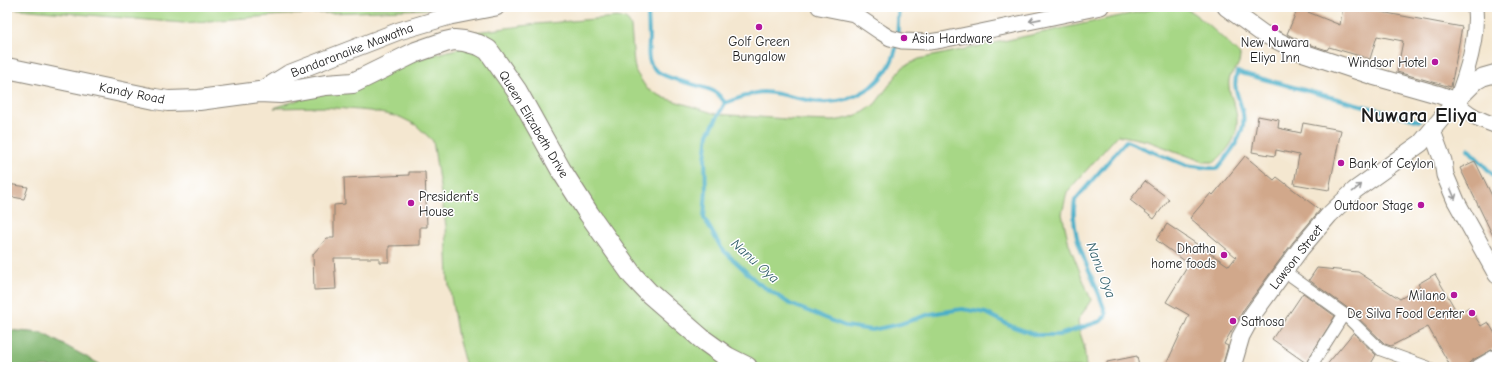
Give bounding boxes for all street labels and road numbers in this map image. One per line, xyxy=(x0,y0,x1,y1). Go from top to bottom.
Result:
street label: Bandaranaike Mawatha xyxy=(289,20,415,80)
street label: Queen Elizabeth Drive xyxy=(496,68,572,181)
street label: Kandy Road xyxy=(98,79,166,107)
street label: Lawson Street xyxy=(1266,221,1326,292)

